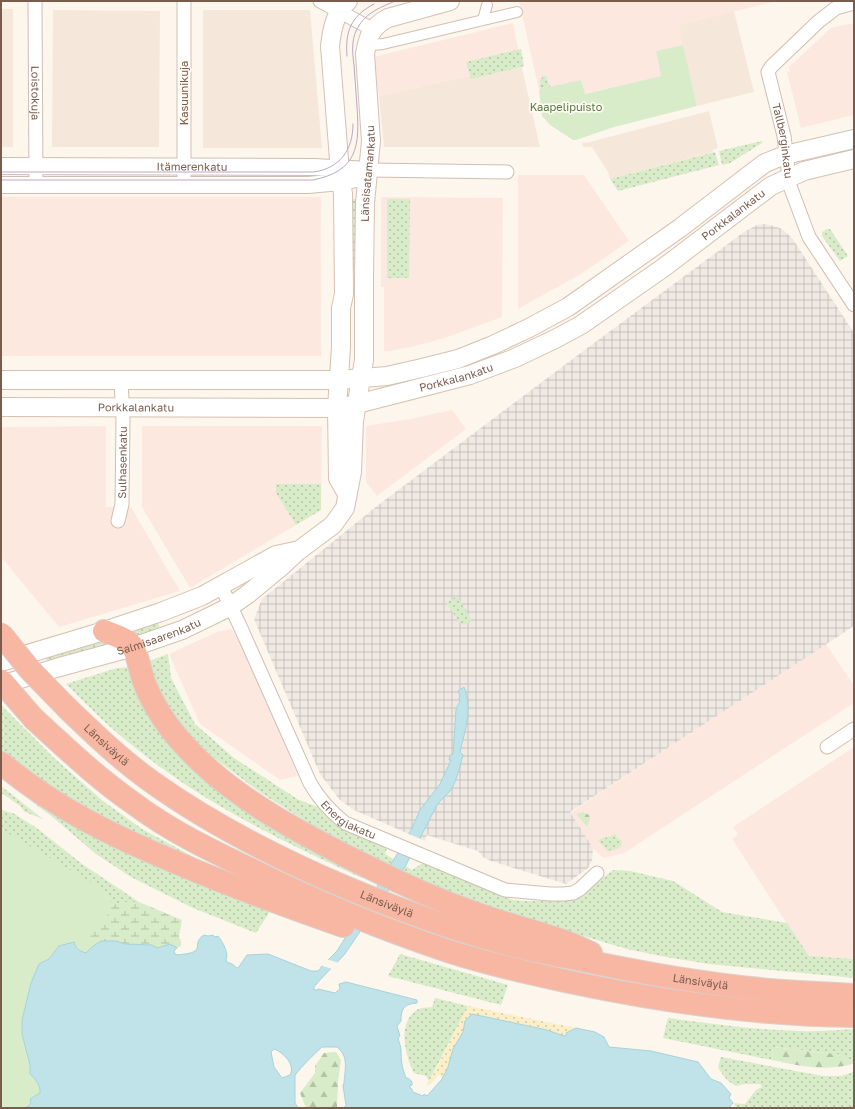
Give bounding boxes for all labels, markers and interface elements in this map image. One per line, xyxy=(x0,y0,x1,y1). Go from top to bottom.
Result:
street label: Kasuunikuja xyxy=(177,61,190,125)
street label: Loistokuja xyxy=(29,66,43,120)
park label: Kaapelipuisto xyxy=(530,100,603,113)
street label: Tallberginkatu xyxy=(770,102,796,179)
street label: Länsisatamankatu xyxy=(358,125,377,222)
street label: Itämerenkatu xyxy=(157,159,227,173)
street label: Porkkalankatu xyxy=(699,186,767,243)
street label: Porkkalankatu xyxy=(418,360,495,394)
street label: Porkkalankatu xyxy=(98,400,174,414)
street label: Sulhasenkatu xyxy=(115,426,129,499)
street label: Salmisaarenkatu xyxy=(115,615,203,657)
street label: Länsiväylä xyxy=(82,721,132,768)
street label: Energiakatu xyxy=(319,797,378,841)
street label: Länsiväylä xyxy=(358,887,415,920)
street label: Länsiväylä xyxy=(672,971,729,991)

